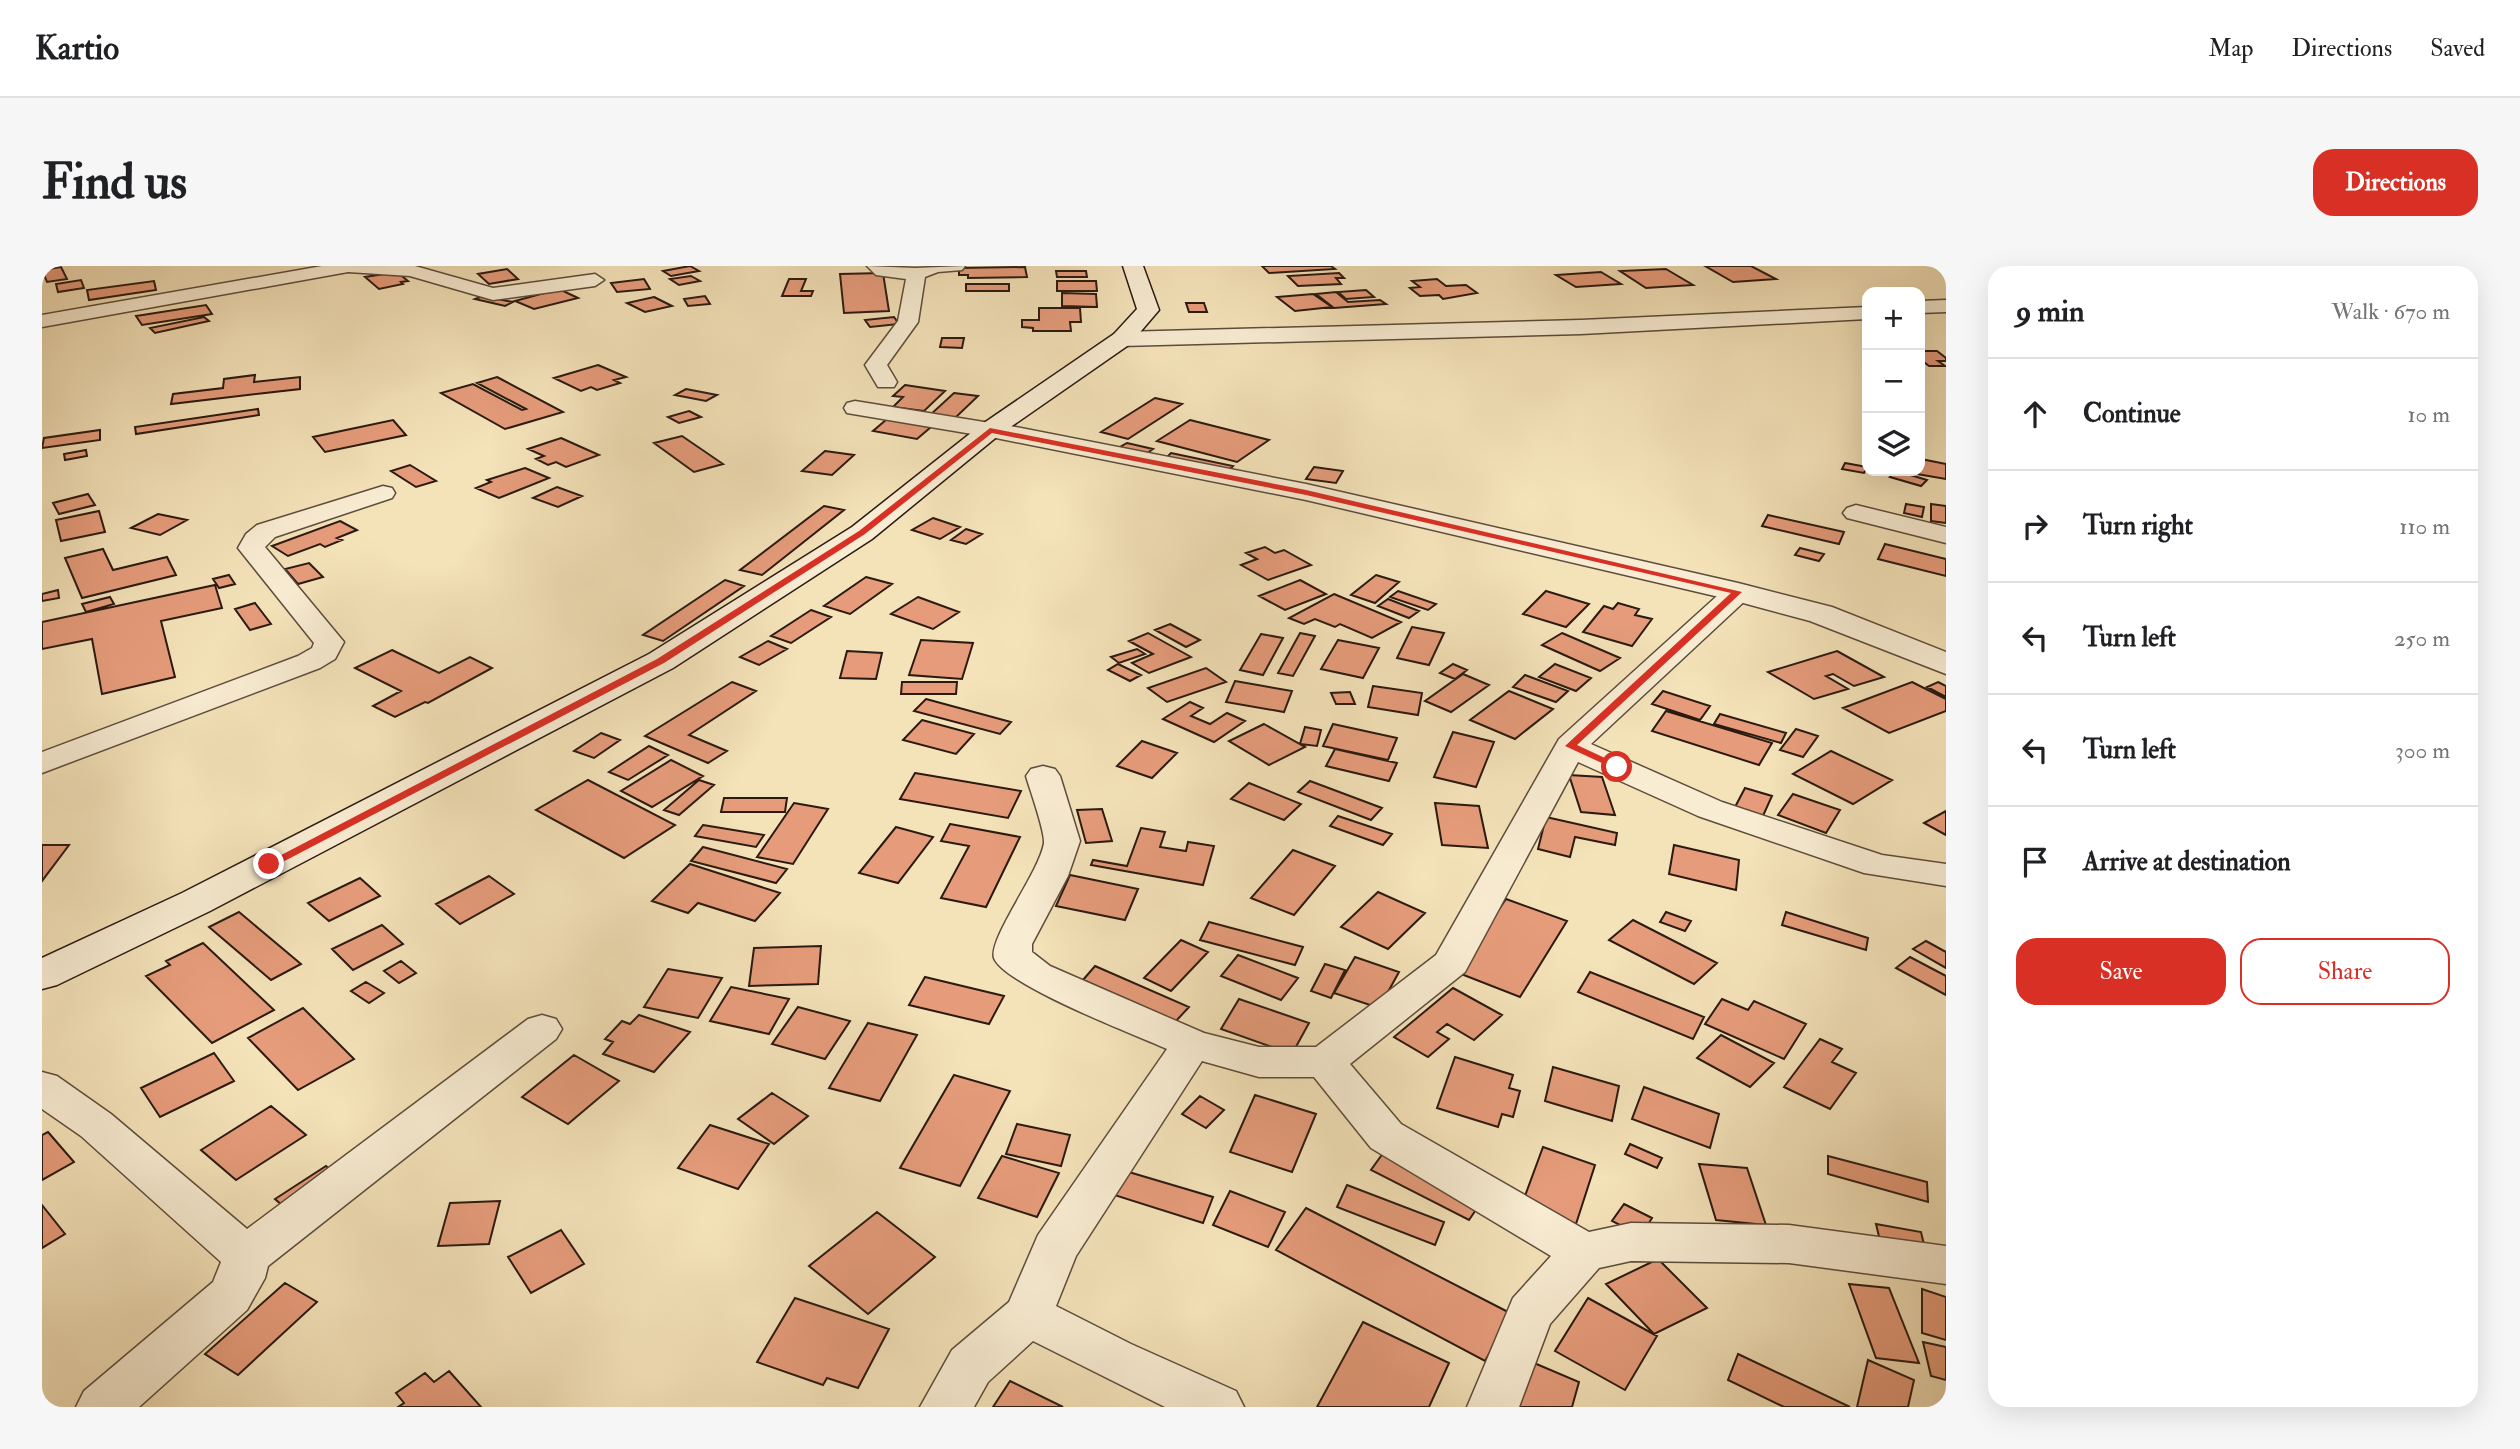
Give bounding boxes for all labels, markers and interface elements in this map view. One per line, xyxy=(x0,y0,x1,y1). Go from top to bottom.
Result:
text: Kartio xyxy=(35,28,119,69)
text: Map xyxy=(2208,33,2253,64)
text: Directions xyxy=(2291,33,2392,64)
text: Saved xyxy=(2430,33,2485,64)
button: Directions xyxy=(2313,149,2478,216)
text: Find us xyxy=(42,152,187,213)
map controls xyxy=(1862,287,1925,476)
button: + xyxy=(1862,287,1925,350)
text: 9 min xyxy=(2016,293,2084,330)
text: Walk · 670 m xyxy=(2331,297,2450,326)
button: − xyxy=(1862,350,1925,413)
icon: ahead xyxy=(2016,395,2054,433)
text: Continue xyxy=(2083,398,2181,430)
text: 10 m xyxy=(2407,400,2450,429)
button: layers xyxy=(1862,413,1925,476)
icon: right xyxy=(2016,507,2054,545)
text: Turn right xyxy=(2083,510,2193,542)
text: 110 m xyxy=(2399,512,2450,541)
icon: left xyxy=(2016,619,2054,657)
text: Turn left xyxy=(2083,622,2176,654)
text: 250 m xyxy=(2394,624,2450,653)
icon: left xyxy=(2016,731,2054,769)
text: Turn left xyxy=(2083,734,2176,766)
text: 300 m xyxy=(2395,736,2450,765)
route start xyxy=(1601,751,1632,782)
icon: arrive xyxy=(2016,843,2054,881)
text: Arrive at destination xyxy=(2083,846,2291,878)
route end xyxy=(253,848,284,879)
button: Save xyxy=(2016,938,2226,1005)
button: Share xyxy=(2240,938,2450,1005)

